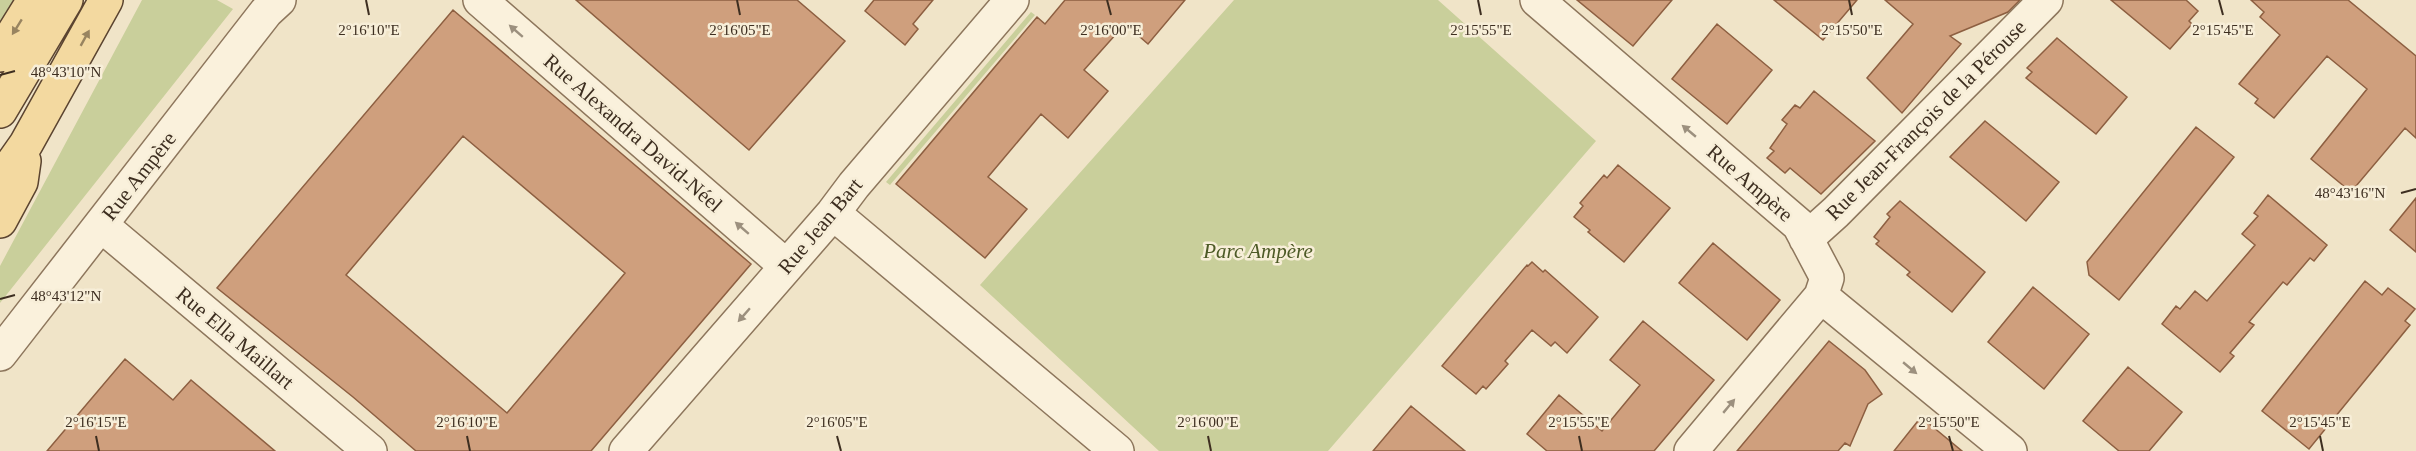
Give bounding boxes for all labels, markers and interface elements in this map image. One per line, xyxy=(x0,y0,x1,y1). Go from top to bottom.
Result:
street label: Rue Jean-François de la Pérouse xyxy=(1821,15,2031,225)
one-way arrow xyxy=(12,19,23,35)
text: 2°16'10"E xyxy=(338,22,400,38)
text: 2°16'05"E xyxy=(709,22,771,38)
text: 2°16'00"E xyxy=(1080,22,1142,38)
text: 2°15'55"E xyxy=(1450,22,1512,38)
text: 2°15'50"E xyxy=(1821,22,1883,38)
text: 2°15'45"E xyxy=(2192,22,2254,38)
one-way arrow xyxy=(508,24,523,38)
one-way arrow xyxy=(80,29,90,46)
street label: Rue Alexandra David-Néel xyxy=(539,49,727,217)
text: 48°43'10"N xyxy=(31,64,101,80)
one-way arrow xyxy=(1682,125,1697,138)
street label: Rue Ampère xyxy=(97,127,181,225)
street label: Rue Ampère xyxy=(1702,139,1798,227)
street label: Rue Jean Bart xyxy=(773,173,867,279)
text: 48°43'16"N xyxy=(2315,185,2385,201)
one-way arrow xyxy=(735,222,750,235)
park label: Parc Ampère xyxy=(1202,239,1313,263)
street label: Rue Ella Maillart xyxy=(171,282,299,394)
text: 48°43'12"N xyxy=(31,288,101,304)
one-way arrow xyxy=(738,307,751,322)
one-way arrow xyxy=(1902,362,1918,375)
one-way arrow xyxy=(1722,399,1735,414)
text: 2°16'15"E xyxy=(65,414,127,430)
text: 2°16'10"E xyxy=(436,414,498,430)
text: 2°16'05"E xyxy=(806,414,868,430)
text: 2°16'00"E xyxy=(1177,414,1239,430)
text: 2°15'55"E xyxy=(1548,414,1610,430)
text: 2°15'50"E xyxy=(1918,414,1980,430)
text: 2°15'45"E xyxy=(2289,414,2351,430)

